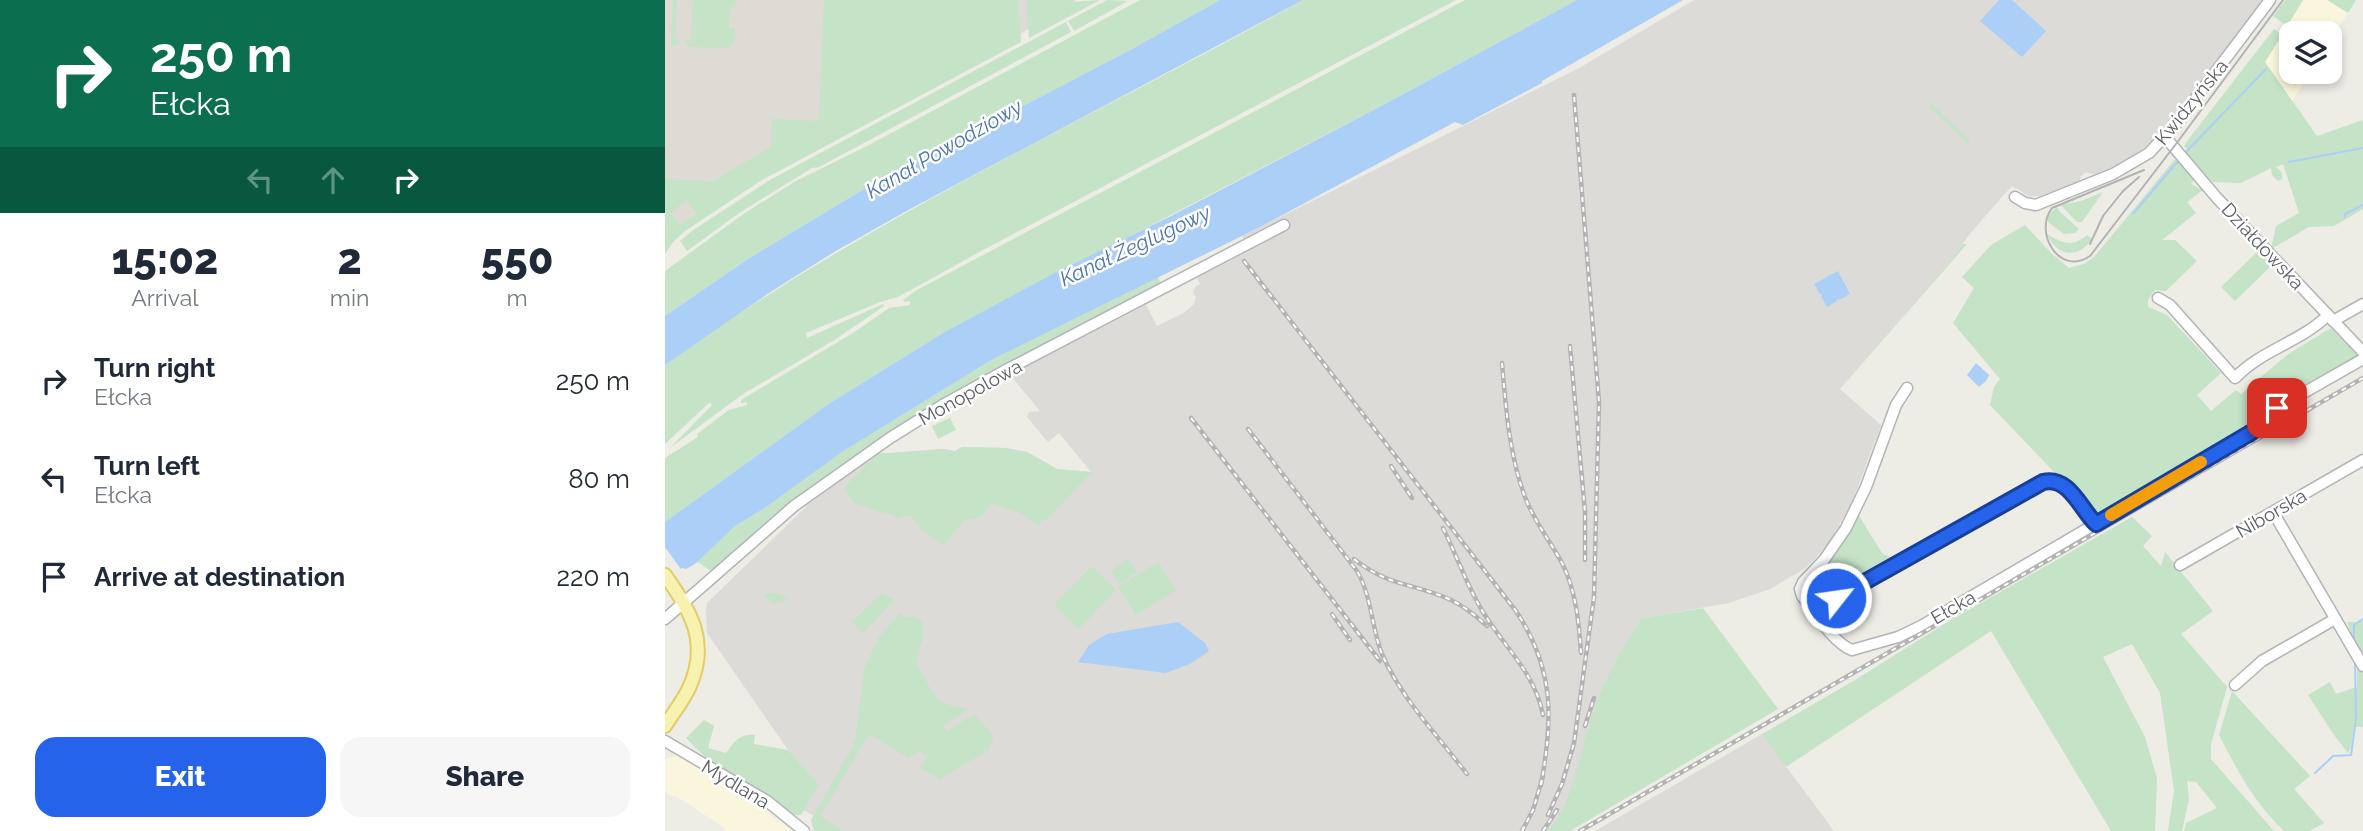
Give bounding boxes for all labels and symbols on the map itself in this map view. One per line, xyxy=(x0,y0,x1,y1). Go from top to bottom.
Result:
street label: Kwidzyńska xyxy=(2150,55,2232,149)
water label: Kanał Powodziowy xyxy=(861,93,1027,203)
street label: Działdowska xyxy=(2217,198,2309,294)
water label: Kanał Żeglugowy xyxy=(1056,199,1215,291)
street label: Monopolowa xyxy=(914,355,1026,429)
pin xyxy=(2247,378,2307,438)
street label: Niborska xyxy=(2232,484,2310,542)
position arrow xyxy=(1799,561,1873,635)
street label: Ełcka xyxy=(1927,585,1979,629)
street label: Mydlana xyxy=(698,755,774,813)

